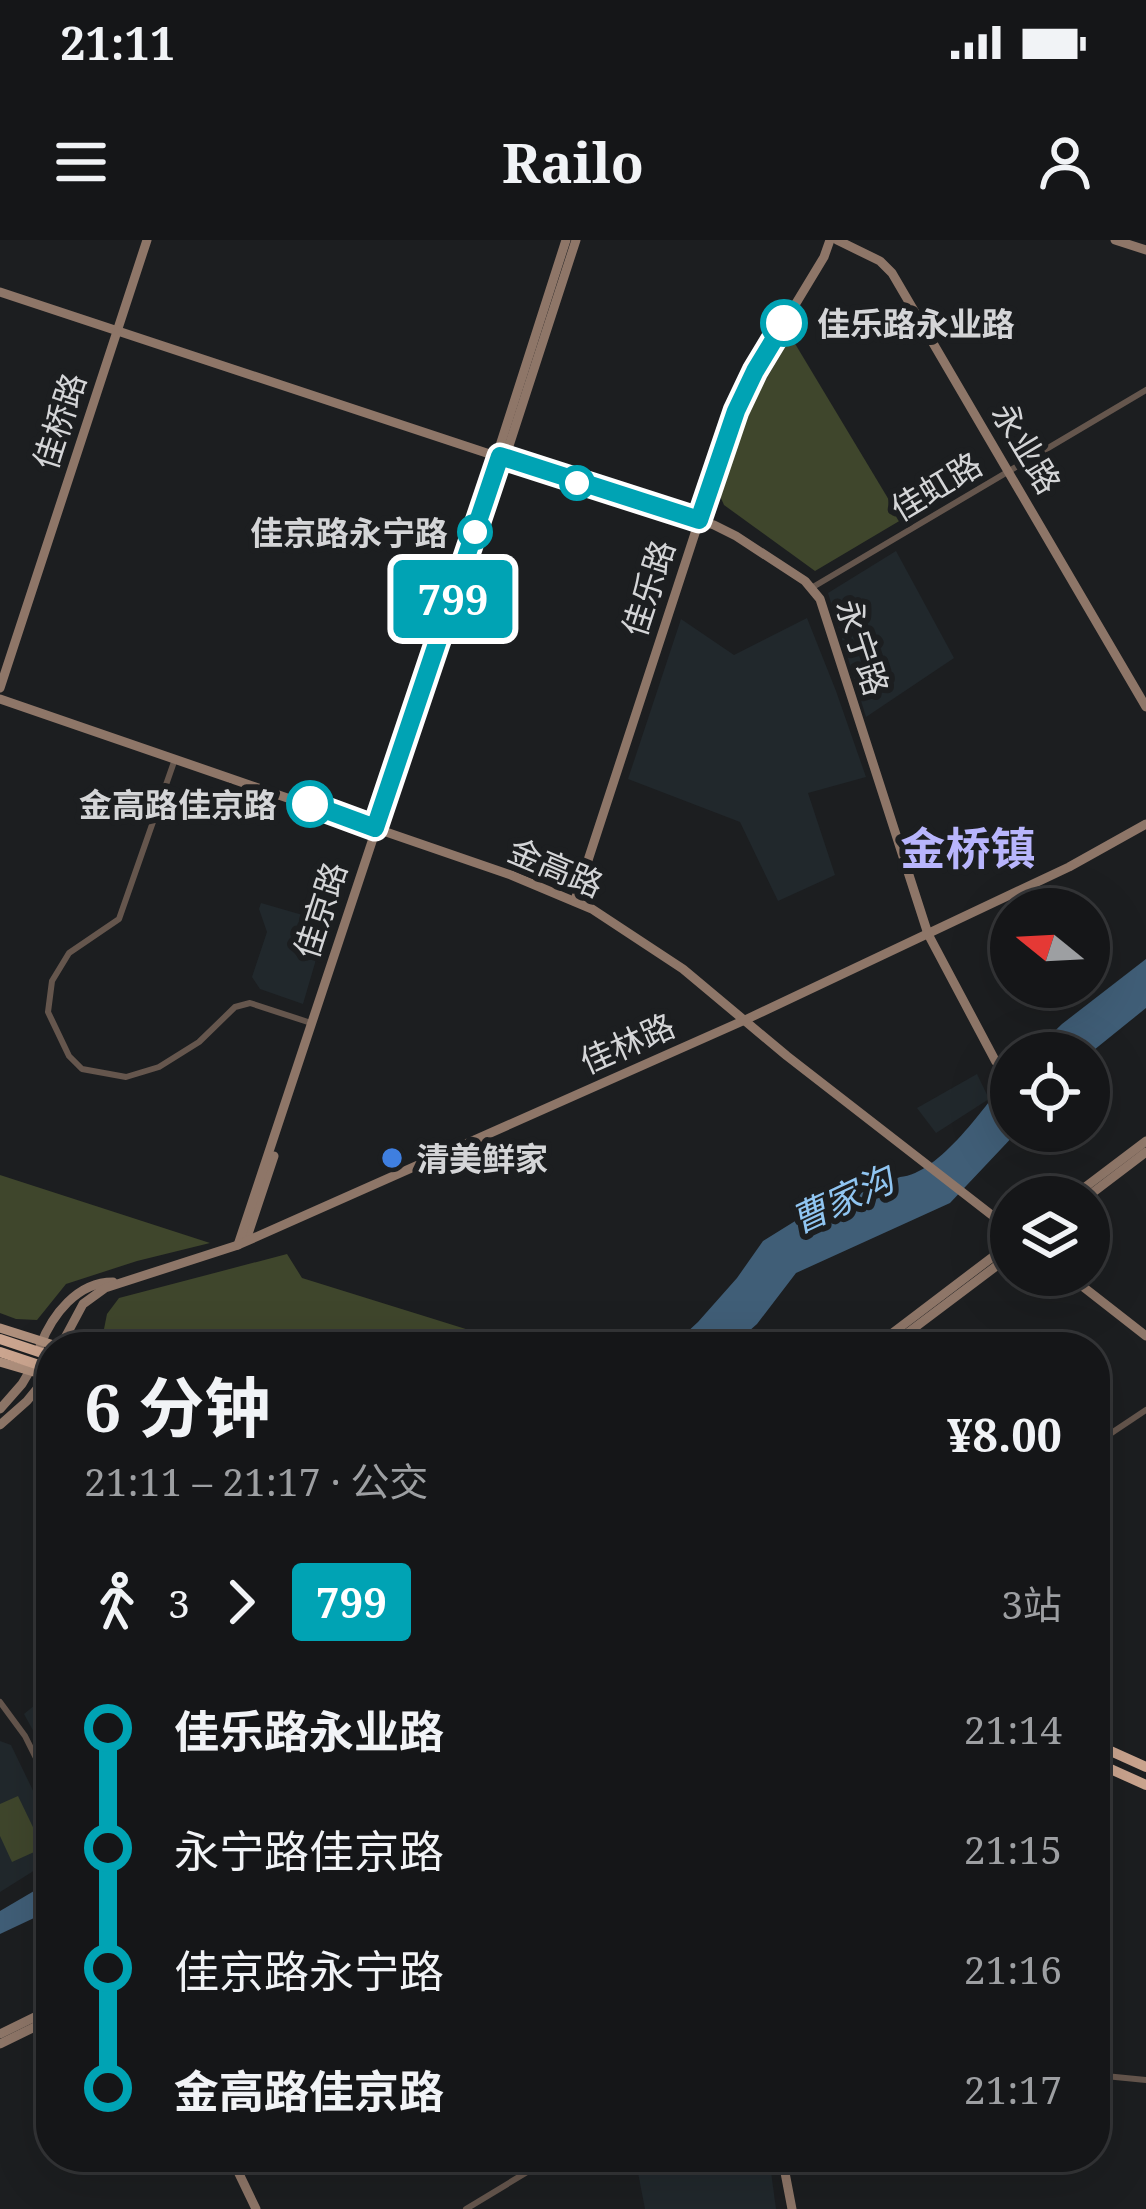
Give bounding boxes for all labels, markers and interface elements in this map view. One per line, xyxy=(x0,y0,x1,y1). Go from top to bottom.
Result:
text: 21:11 xyxy=(60,12,175,73)
text: Railo xyxy=(502,125,644,199)
icon: menu xyxy=(48,129,114,195)
icon: person xyxy=(1032,129,1098,195)
marker: 佳乐路永业路 xyxy=(762,301,806,345)
place label: 佳乐路永业路 xyxy=(817,301,1015,346)
street label: 佳桥路 xyxy=(22,367,96,475)
street label: 永业路 xyxy=(982,394,1072,502)
street label: 佳虹路 xyxy=(882,441,990,531)
unlabelled marker xyxy=(561,467,593,499)
place label: 佳京路永宁路 xyxy=(250,510,448,555)
marker: 佳京路永宁路 xyxy=(459,516,491,548)
street label: 佳乐路 xyxy=(611,534,685,642)
line badge: 799 xyxy=(384,560,522,638)
text: 799 xyxy=(417,570,489,627)
street label: 永宁路 xyxy=(826,593,900,701)
place label: 金高路佳京路 xyxy=(79,782,277,827)
marker: 金高路佳京路 xyxy=(288,782,332,826)
district label: 金桥镇 xyxy=(900,817,1036,878)
street label: 金高路 xyxy=(502,827,610,907)
street label: 佳京路 xyxy=(283,856,357,964)
north arrow xyxy=(990,888,1110,1008)
map controls xyxy=(990,888,1110,1296)
street label: 佳林路 xyxy=(573,1002,681,1084)
button: locate xyxy=(990,1032,1110,1152)
place label: 清美鲜家 xyxy=(416,1136,548,1181)
marker: 清美鲜家 xyxy=(379,1145,405,1171)
water label: 曹家沟 xyxy=(783,1152,905,1244)
button: layers xyxy=(990,1176,1110,1296)
text: 6 分钟 xyxy=(84,1361,270,1451)
text: ¥8.00 xyxy=(947,1404,1062,1465)
text: 21:11 – 21:17 · 公交 xyxy=(84,1454,429,1507)
icon: walk xyxy=(84,1569,150,1635)
icon: forward xyxy=(208,1569,274,1635)
text: 799 xyxy=(316,1573,387,1630)
text: 3 xyxy=(168,1576,190,1629)
text: 3站 xyxy=(1001,1577,1062,1630)
text: 佳乐路永业路 xyxy=(174,1700,444,1761)
text: 21:14 xyxy=(964,1702,1062,1755)
text: 永宁路佳京路 xyxy=(174,1820,444,1881)
text: 21:15 xyxy=(964,1822,1062,1875)
text: 佳京路永宁路 xyxy=(174,1940,444,2001)
text: 21:16 xyxy=(964,1942,1062,1995)
text: 金高路佳京路 xyxy=(174,2060,444,2121)
text: 21:17 xyxy=(964,2062,1062,2115)

